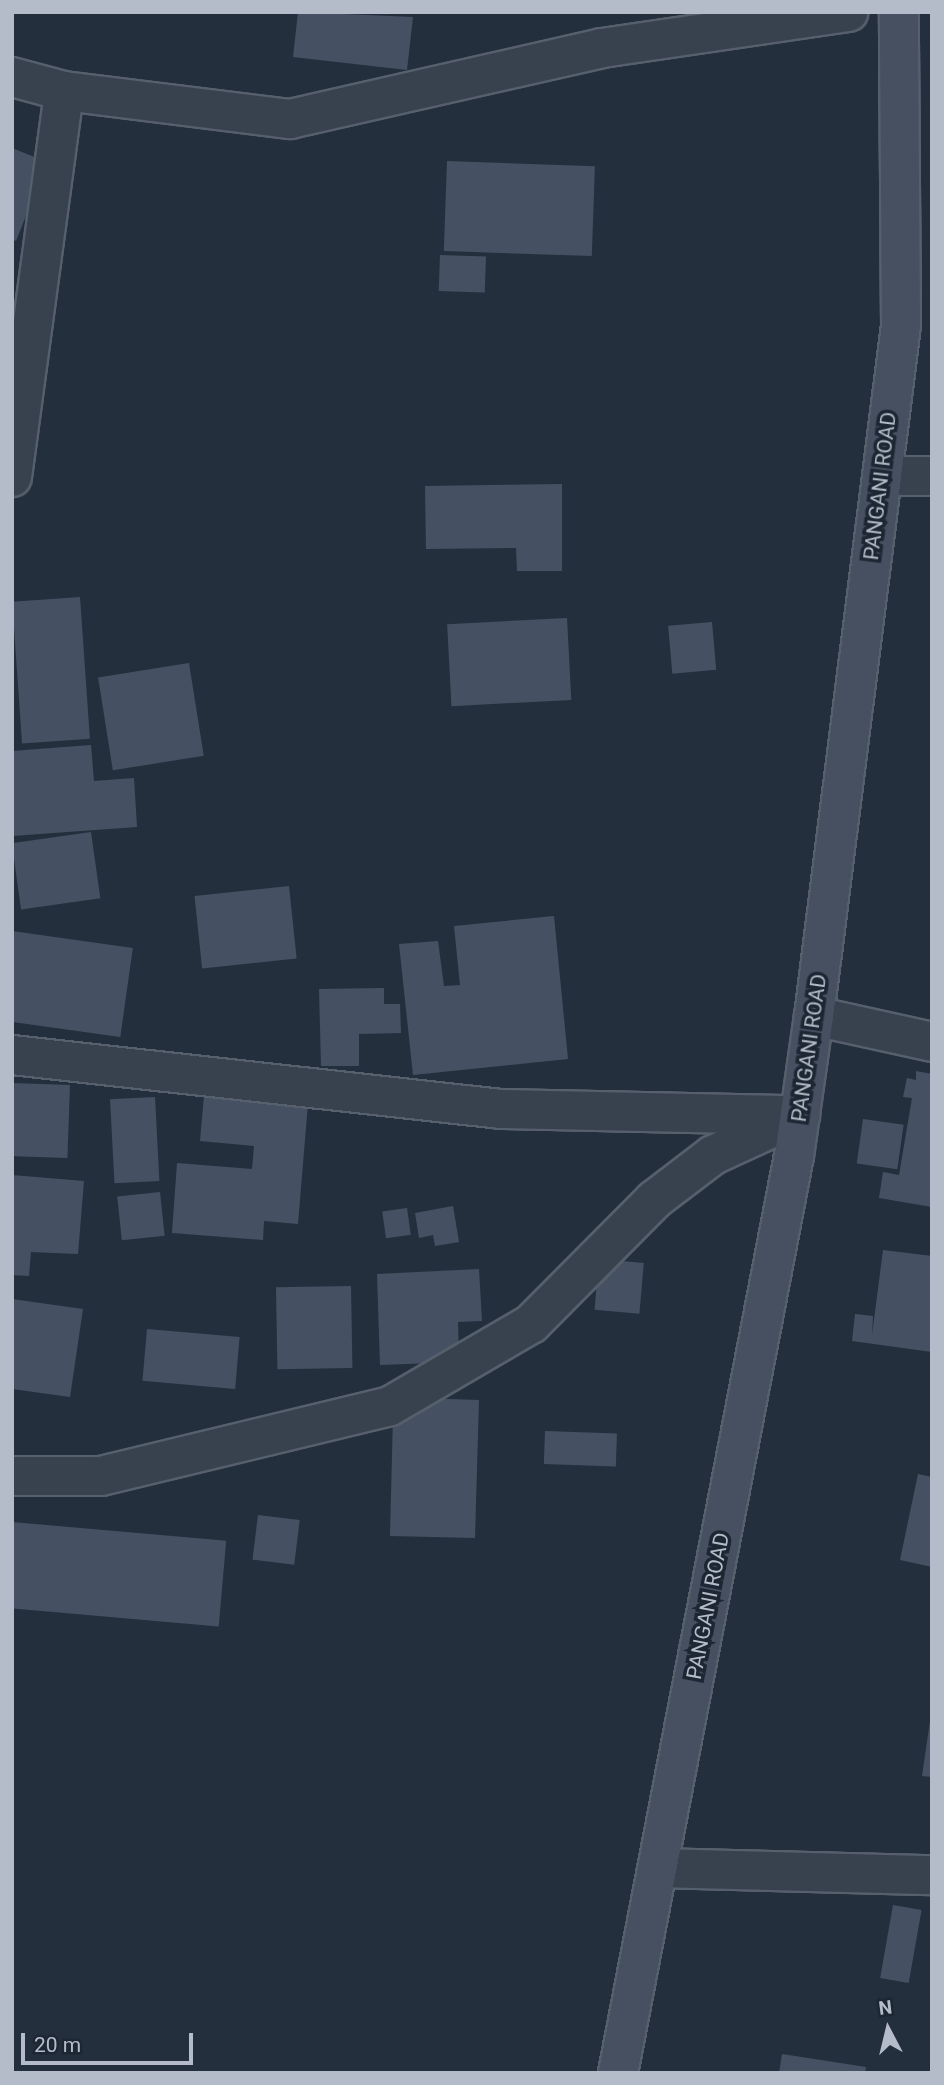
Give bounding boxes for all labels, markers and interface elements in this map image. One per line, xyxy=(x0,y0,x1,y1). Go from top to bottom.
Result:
street label: PANGANI ROAD xyxy=(858,410,902,562)
street label: PANGANI ROAD xyxy=(786,972,832,1124)
street label: PANGANI ROAD xyxy=(681,1530,735,1682)
north arrow xyxy=(853,1994,923,2064)
text: N xyxy=(877,1995,893,2020)
scale bar xyxy=(24,2018,196,2062)
text: 20 m xyxy=(34,2033,81,2057)

